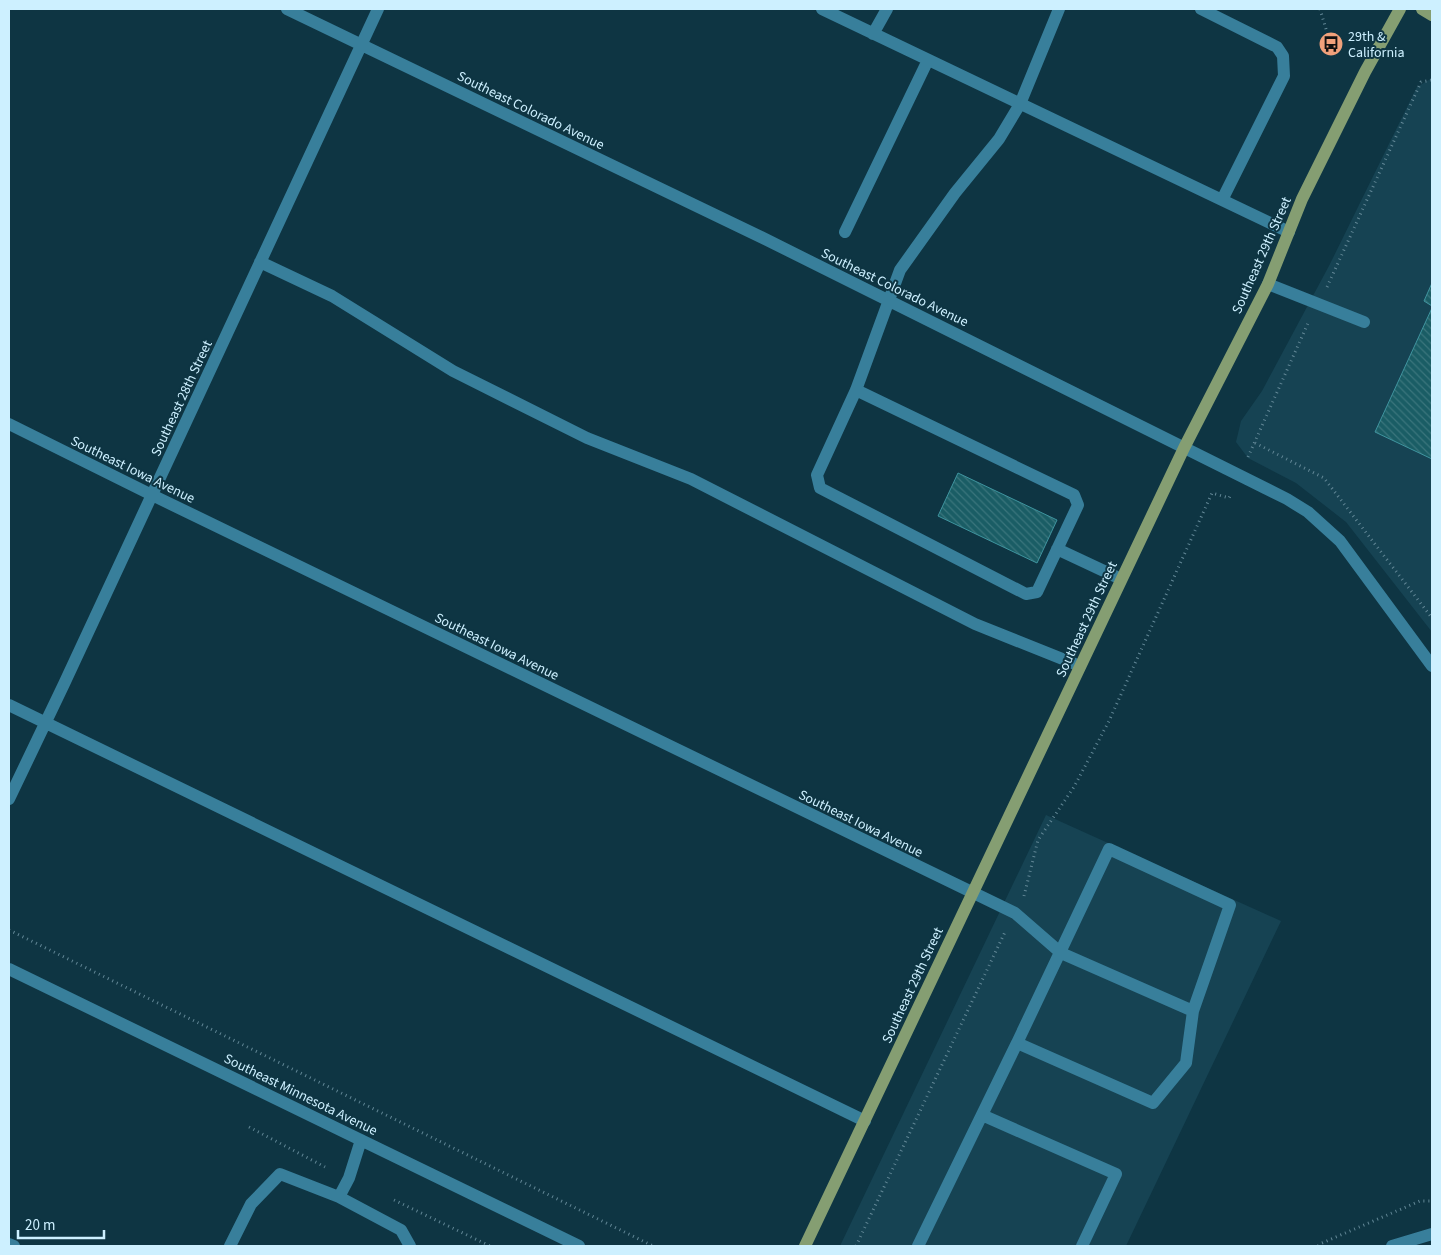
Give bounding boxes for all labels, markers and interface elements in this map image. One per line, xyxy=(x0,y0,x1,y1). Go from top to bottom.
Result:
place label: 29th & California xyxy=(1348,27,1405,63)
bus stop icon: 29th & California xyxy=(1318,31,1344,57)
street label: Southeast Colorado Avenue xyxy=(454,66,608,155)
street label: Southeast 29th Street xyxy=(1227,194,1297,317)
street label: Southeast Colorado Avenue xyxy=(818,243,972,332)
street label: Southeast 28th Street xyxy=(146,337,218,460)
street label: Southeast Iowa Avenue xyxy=(67,431,198,509)
street label: Southeast 29th Street xyxy=(1051,558,1123,681)
street label: Southeast Iowa Avenue xyxy=(431,608,562,686)
street label: Southeast Iowa Avenue xyxy=(795,785,926,863)
street label: Southeast 29th Street xyxy=(877,924,949,1047)
street label: Southeast Minnesota Avenue xyxy=(220,1049,381,1141)
scale bar xyxy=(18,1208,104,1240)
text: 20 m xyxy=(25,1215,55,1236)

